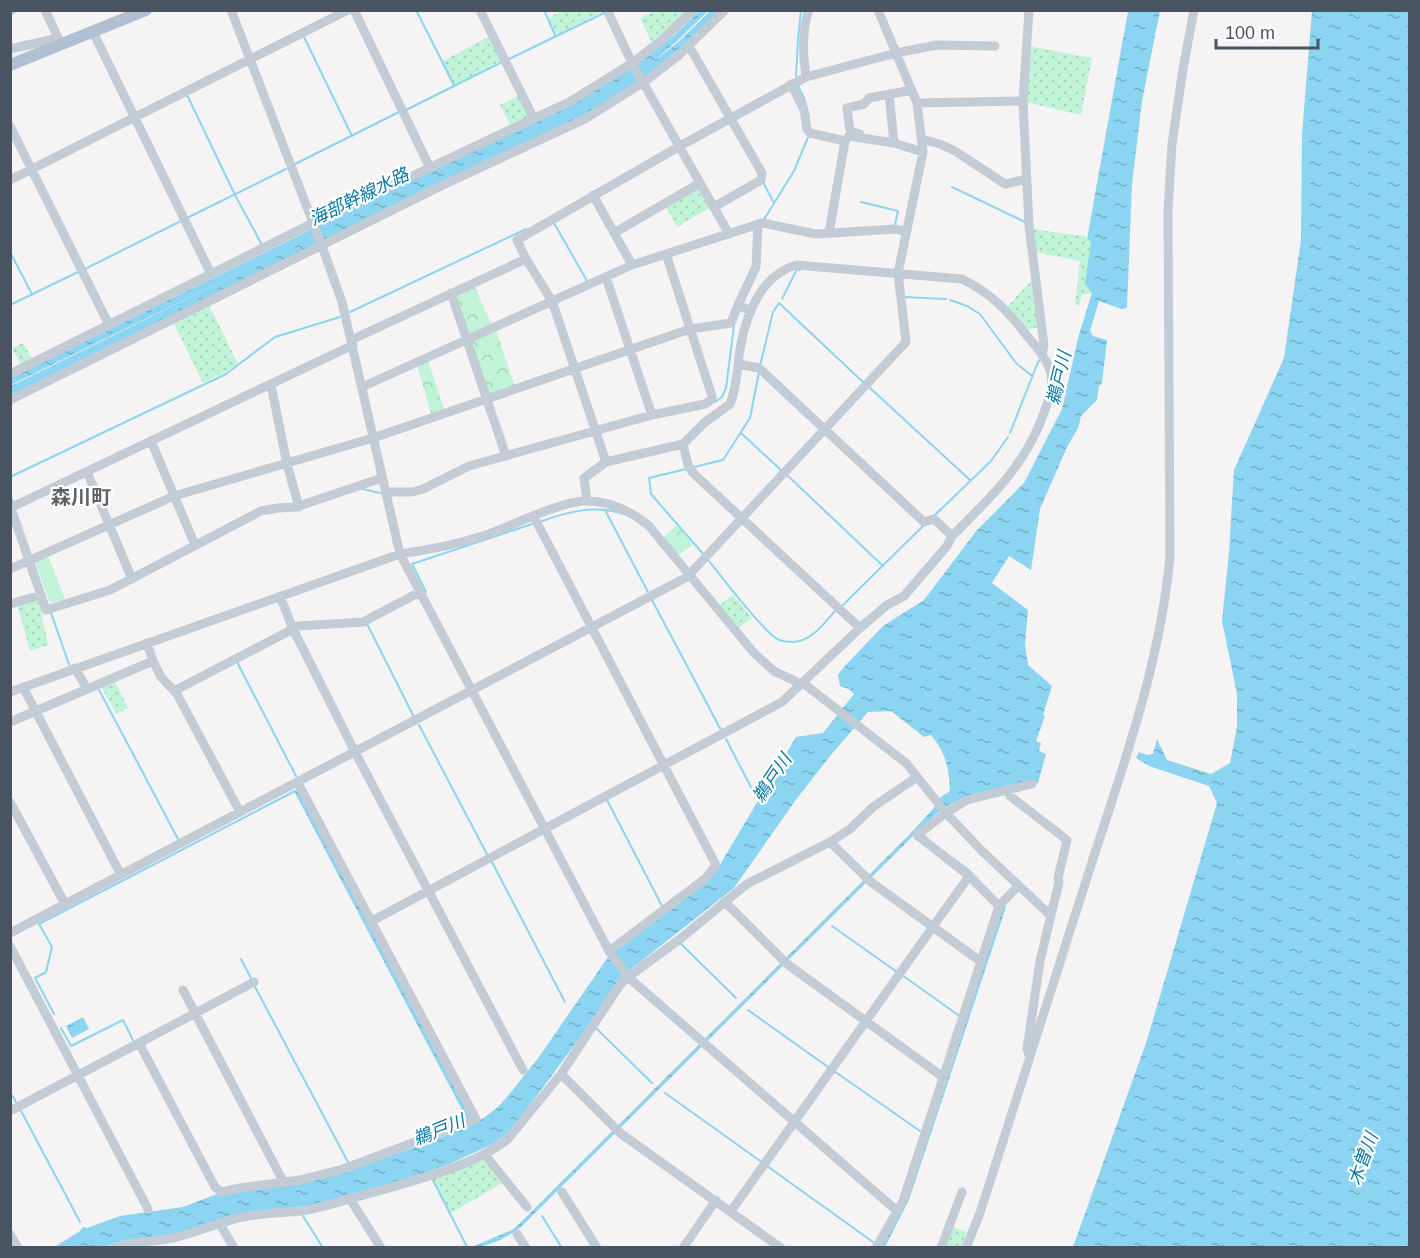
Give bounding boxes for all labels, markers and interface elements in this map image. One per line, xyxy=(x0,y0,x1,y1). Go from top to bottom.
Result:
scale bar xyxy=(1216,12,1318,50)
text: 100 m xyxy=(1225,23,1275,43)
water label: 海部幹線水路 xyxy=(306,163,414,230)
water label: 鵜戸川 xyxy=(1043,347,1075,407)
district label: 森川町 xyxy=(51,486,111,508)
water label: 鵜戸川 xyxy=(749,748,797,806)
water label: 鵜戸川 xyxy=(410,1110,470,1149)
water label: 木曽川 xyxy=(1344,1128,1382,1188)

